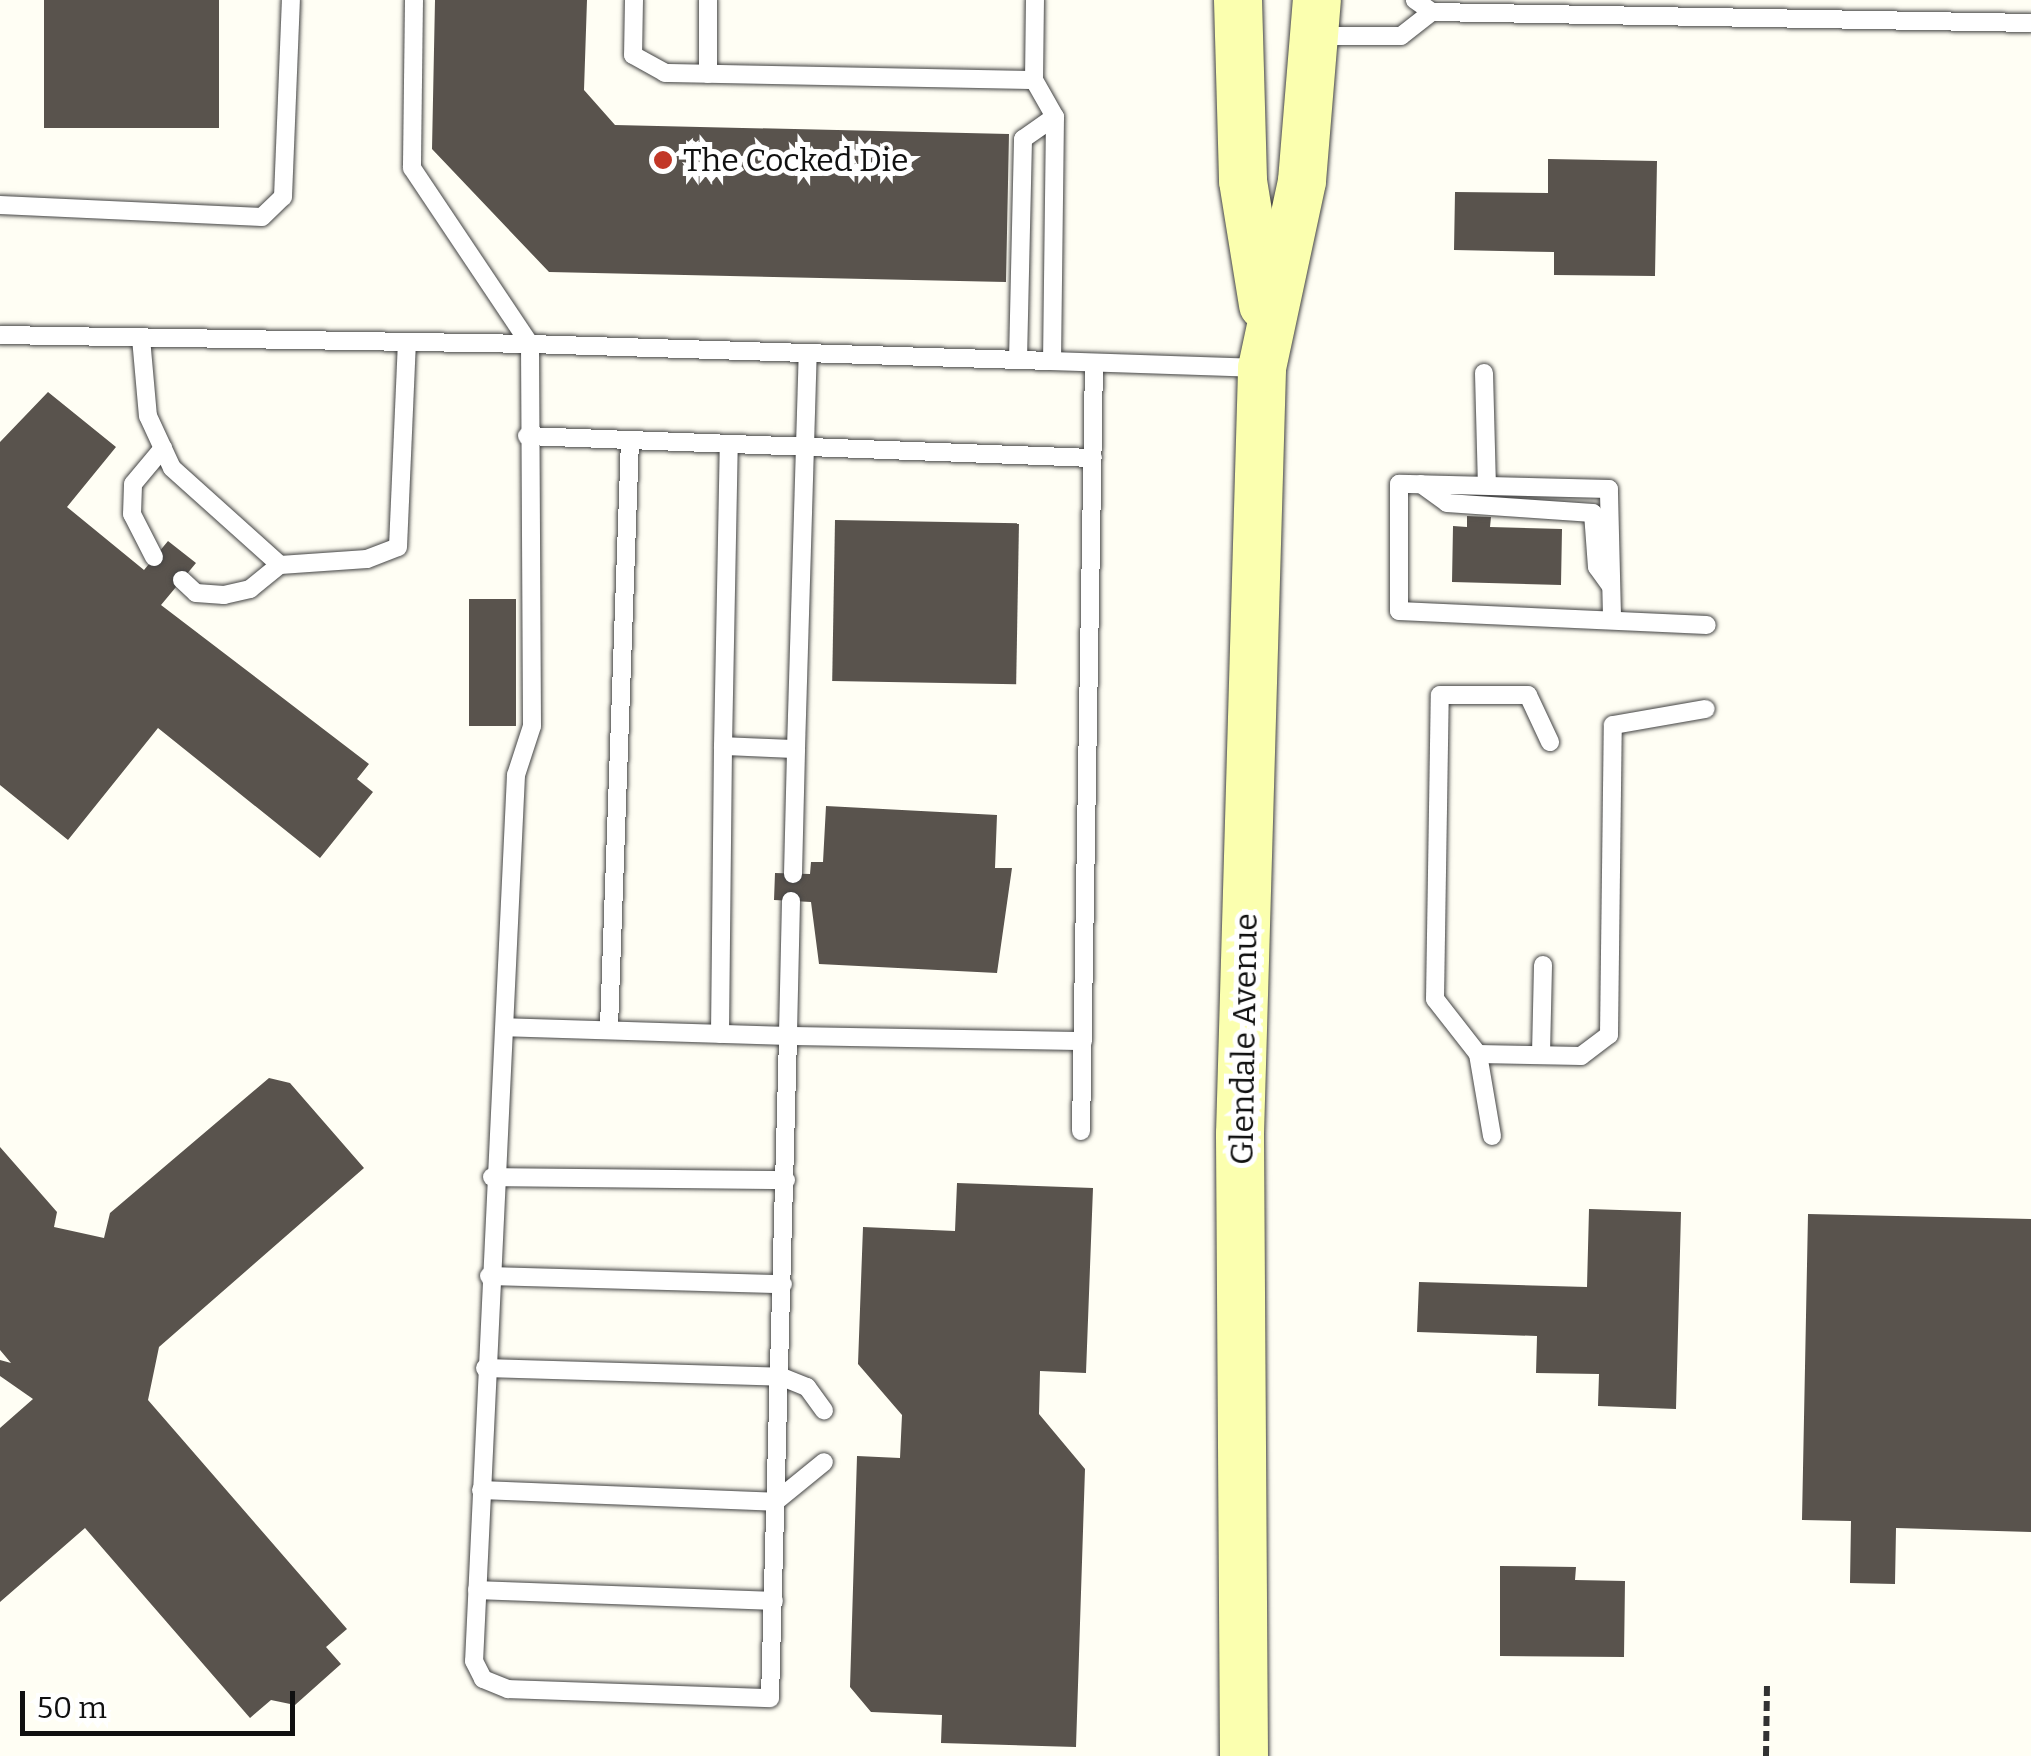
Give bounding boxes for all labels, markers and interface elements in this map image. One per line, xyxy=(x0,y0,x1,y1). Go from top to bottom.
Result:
place label: The Cocked Die xyxy=(683,141,909,179)
marker: The Cocked Die xyxy=(652,149,674,171)
street label: Glendale Avenue xyxy=(1223,913,1265,1165)
scale bar xyxy=(25,1671,300,1733)
text: 50 m xyxy=(37,1690,107,1726)

